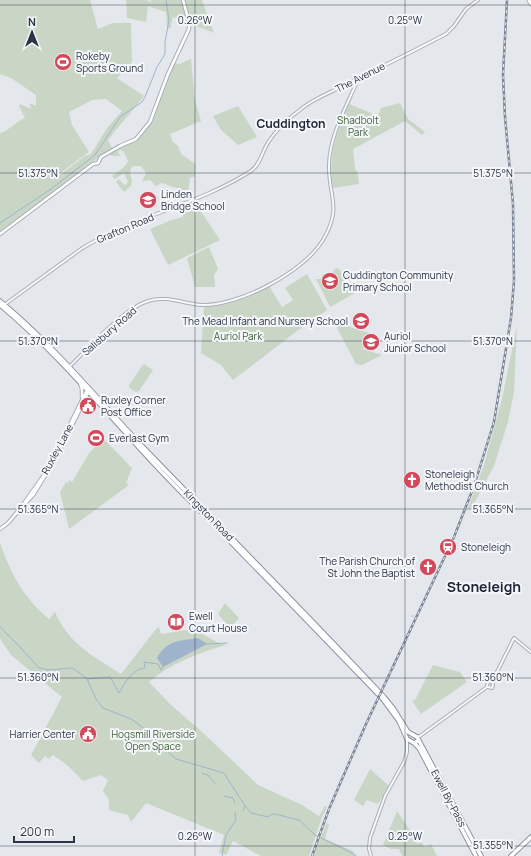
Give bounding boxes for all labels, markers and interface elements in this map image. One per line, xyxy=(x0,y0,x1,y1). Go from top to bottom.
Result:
north arrow xyxy=(12,12,52,52)
text: 0.26°W xyxy=(178,13,213,27)
text: 0.25°W xyxy=(388,13,423,27)
text: N xyxy=(28,14,36,29)
place label: Rokeby Sports Ground xyxy=(76,49,143,75)
sports icon: Rokeby Sports Ground xyxy=(53,52,73,72)
street label: The Avenue xyxy=(333,58,387,95)
park label: Shadbolt Park xyxy=(337,113,379,139)
district label: Cuddington xyxy=(256,115,326,132)
text: 51.375°N xyxy=(18,166,58,180)
text: 51.375°N xyxy=(473,166,513,180)
place label: Linden Bridge School xyxy=(161,187,225,213)
school or university icon: Linden Bridge School xyxy=(138,190,158,210)
street label: Grafton Road xyxy=(94,210,156,246)
place label: Cuddington Community Primary School xyxy=(343,268,454,294)
school or university icon: Cuddington Community Primary School xyxy=(320,271,340,291)
street label: Salisbury Road xyxy=(79,303,139,359)
school or university icon: The Mead Infant and Nursery School xyxy=(351,311,371,331)
place label: The Mead Infant and Nursery School xyxy=(182,314,348,328)
park label: Auriol Park xyxy=(214,329,263,343)
place label: Auriol Junior School xyxy=(384,329,446,355)
school or university icon: Auriol Junior School xyxy=(361,332,381,352)
text: 51.370°N xyxy=(18,334,58,348)
text: 51.370°N xyxy=(473,334,513,348)
place label: Ruxley Corner Post Office xyxy=(101,393,166,419)
public building icon: Ruxley Corner Post Office xyxy=(78,396,98,416)
street label: Ruxley Lane xyxy=(38,421,76,477)
sports icon: Everlast Gym xyxy=(86,428,106,448)
place label: Everlast Gym xyxy=(109,431,169,445)
place label: Stoneleigh Methodist Church xyxy=(425,467,509,493)
church icon: Stoneleigh Methodist Church xyxy=(402,470,422,490)
street label: Kingston Road xyxy=(181,486,237,544)
text: 51.365°N xyxy=(18,502,58,516)
text: 51.365°N xyxy=(473,502,513,516)
station icon: Stoneleigh xyxy=(438,537,458,557)
place label: Stoneleigh xyxy=(461,540,511,554)
place label: The Parish Church of St John the Baptist xyxy=(319,554,415,580)
church icon: The Parish Church of St John the Baptist xyxy=(418,557,438,577)
district label: Stoneleigh xyxy=(447,577,521,596)
place label: Ewell Court House xyxy=(189,609,248,635)
library icon: Ewell Court House xyxy=(166,612,186,632)
text: 51.360°N xyxy=(18,670,59,684)
text: 51.360°N xyxy=(473,670,514,684)
public building icon: Harrier Center xyxy=(78,724,98,744)
place label: Harrier Center xyxy=(10,727,75,741)
park label: Hogsmill Riverside Open Space xyxy=(111,727,195,753)
street label: Ewell By-Pass xyxy=(428,767,470,829)
scale bar xyxy=(14,818,74,844)
text: 200 m xyxy=(20,823,54,840)
text: 0.26°W xyxy=(178,829,213,843)
text: 0.25°W xyxy=(388,829,423,843)
text: 51.355°N xyxy=(473,838,513,852)

